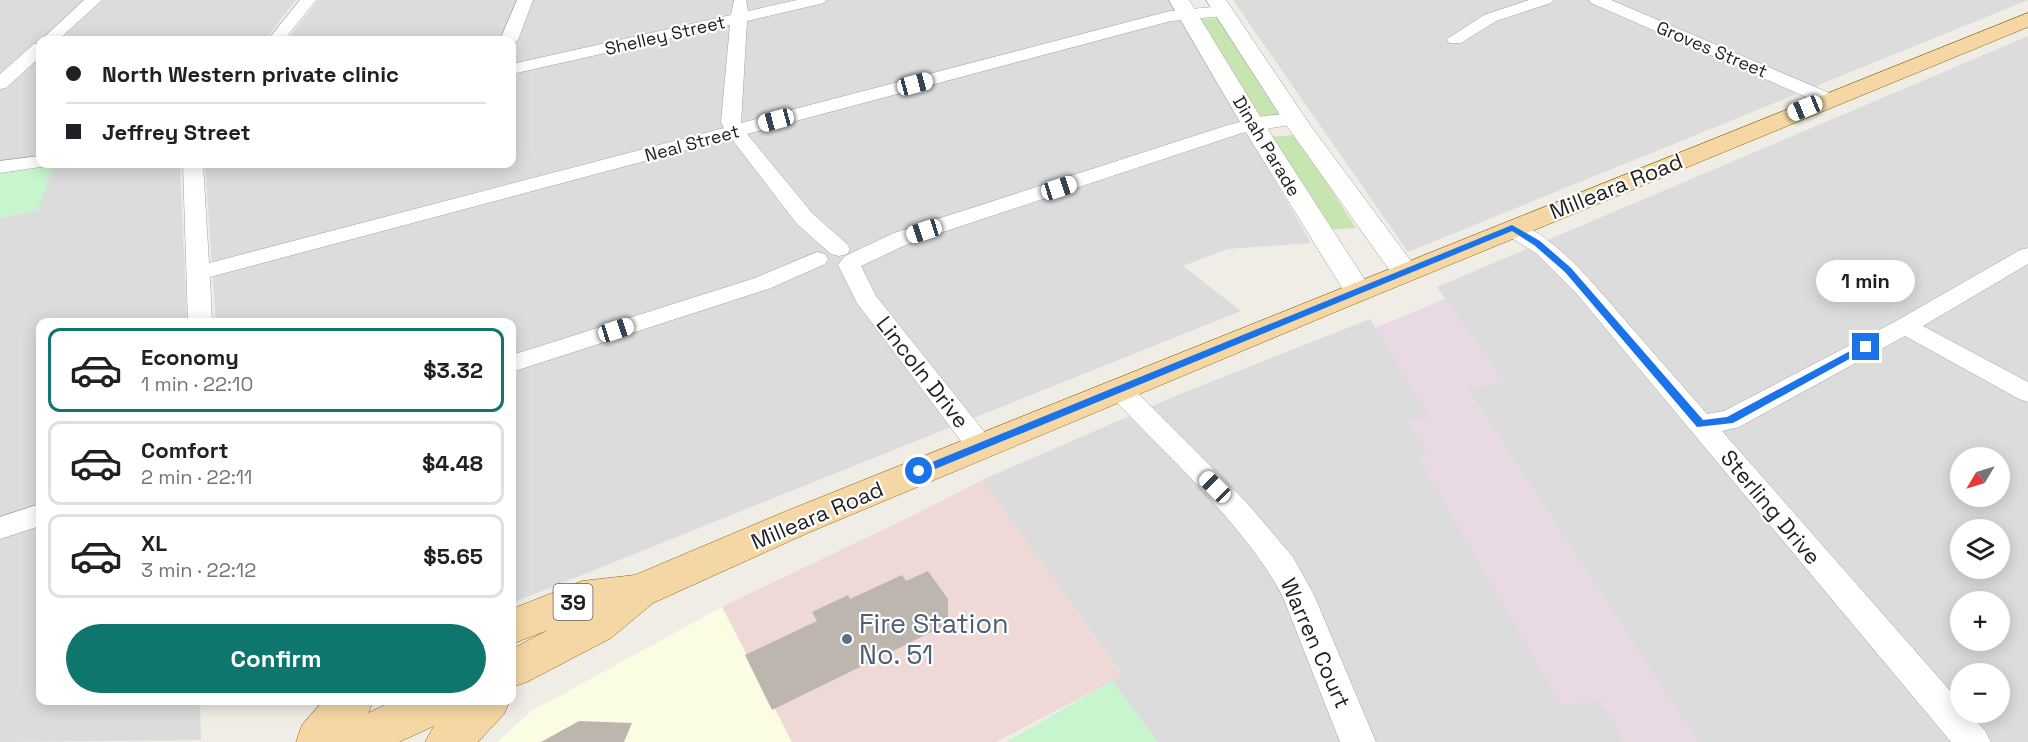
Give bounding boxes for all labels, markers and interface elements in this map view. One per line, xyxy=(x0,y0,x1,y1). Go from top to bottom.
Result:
street label: Shelley Street xyxy=(603,10,727,60)
street label: Groves Street xyxy=(1653,15,1771,83)
text: North Western private clinic xyxy=(102,60,399,88)
car xyxy=(895,71,935,97)
street label: Dinah Parade xyxy=(1228,92,1306,200)
car xyxy=(1785,93,1825,123)
car xyxy=(756,107,796,133)
text: Jeffrey Street xyxy=(102,118,251,146)
street label: Neal Street xyxy=(642,119,742,167)
street label: Milleara Road xyxy=(1545,147,1687,225)
car xyxy=(1039,174,1079,202)
car xyxy=(904,217,944,245)
callout: 1 min xyxy=(1816,260,1916,302)
text: 1 min xyxy=(1841,268,1890,294)
street label: Lincoln Drive xyxy=(870,310,976,434)
car xyxy=(596,316,636,344)
route end xyxy=(1852,333,1879,360)
icon: car xyxy=(69,343,123,397)
text: Economy xyxy=(141,343,239,371)
text: $3.32 xyxy=(423,356,483,384)
text: 1 min · 22:10 xyxy=(141,371,253,397)
icon: car xyxy=(69,436,123,490)
text: Comfort xyxy=(141,436,229,464)
street label: Sterling Drive xyxy=(1715,444,1827,570)
north arrow xyxy=(1950,447,2010,507)
map controls xyxy=(1950,447,2010,723)
text: $4.48 xyxy=(422,449,483,477)
route start xyxy=(905,457,932,484)
text: 2 min · 22:11 xyxy=(141,464,252,490)
car xyxy=(1196,468,1234,506)
street label: Milleara Road xyxy=(747,475,887,555)
button: layers xyxy=(1950,519,2010,579)
icon: car xyxy=(69,529,123,583)
text: XL xyxy=(141,529,167,557)
text: $5.65 xyxy=(423,542,483,570)
text: 3 min · 22:12 xyxy=(141,557,256,583)
street label: Warren Court xyxy=(1275,574,1357,712)
road number: 39 xyxy=(554,584,592,620)
button: + xyxy=(1950,591,2010,651)
place label: Fire Station No. 51 xyxy=(859,606,1009,672)
button: Confirm xyxy=(66,624,486,693)
marker: Fire Station No. 51 xyxy=(840,632,854,646)
button: − xyxy=(1950,663,2010,723)

